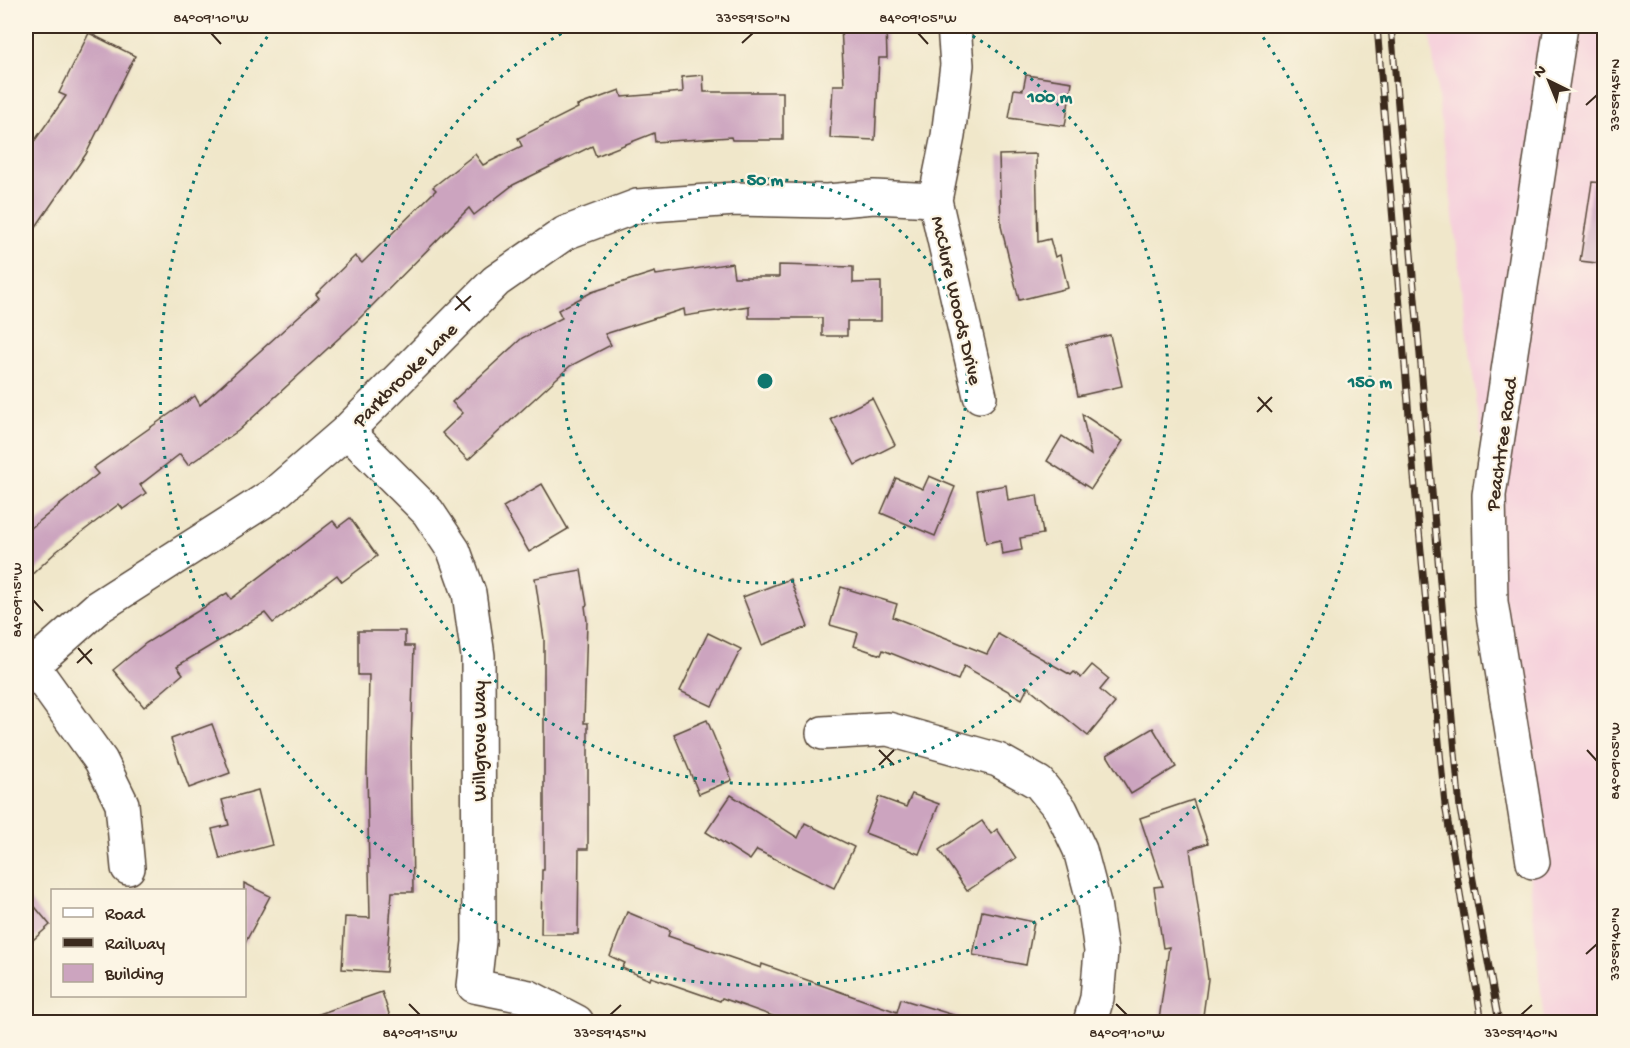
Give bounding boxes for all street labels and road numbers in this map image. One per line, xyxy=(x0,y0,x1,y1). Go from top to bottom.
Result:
street label: McClure Woods Drive xyxy=(924,214,985,388)
street label: Parkbrooke Lane xyxy=(349,319,464,434)
street label: Peachtree Road xyxy=(1483,374,1525,514)
street label: Willgrove Way xyxy=(470,680,493,801)

